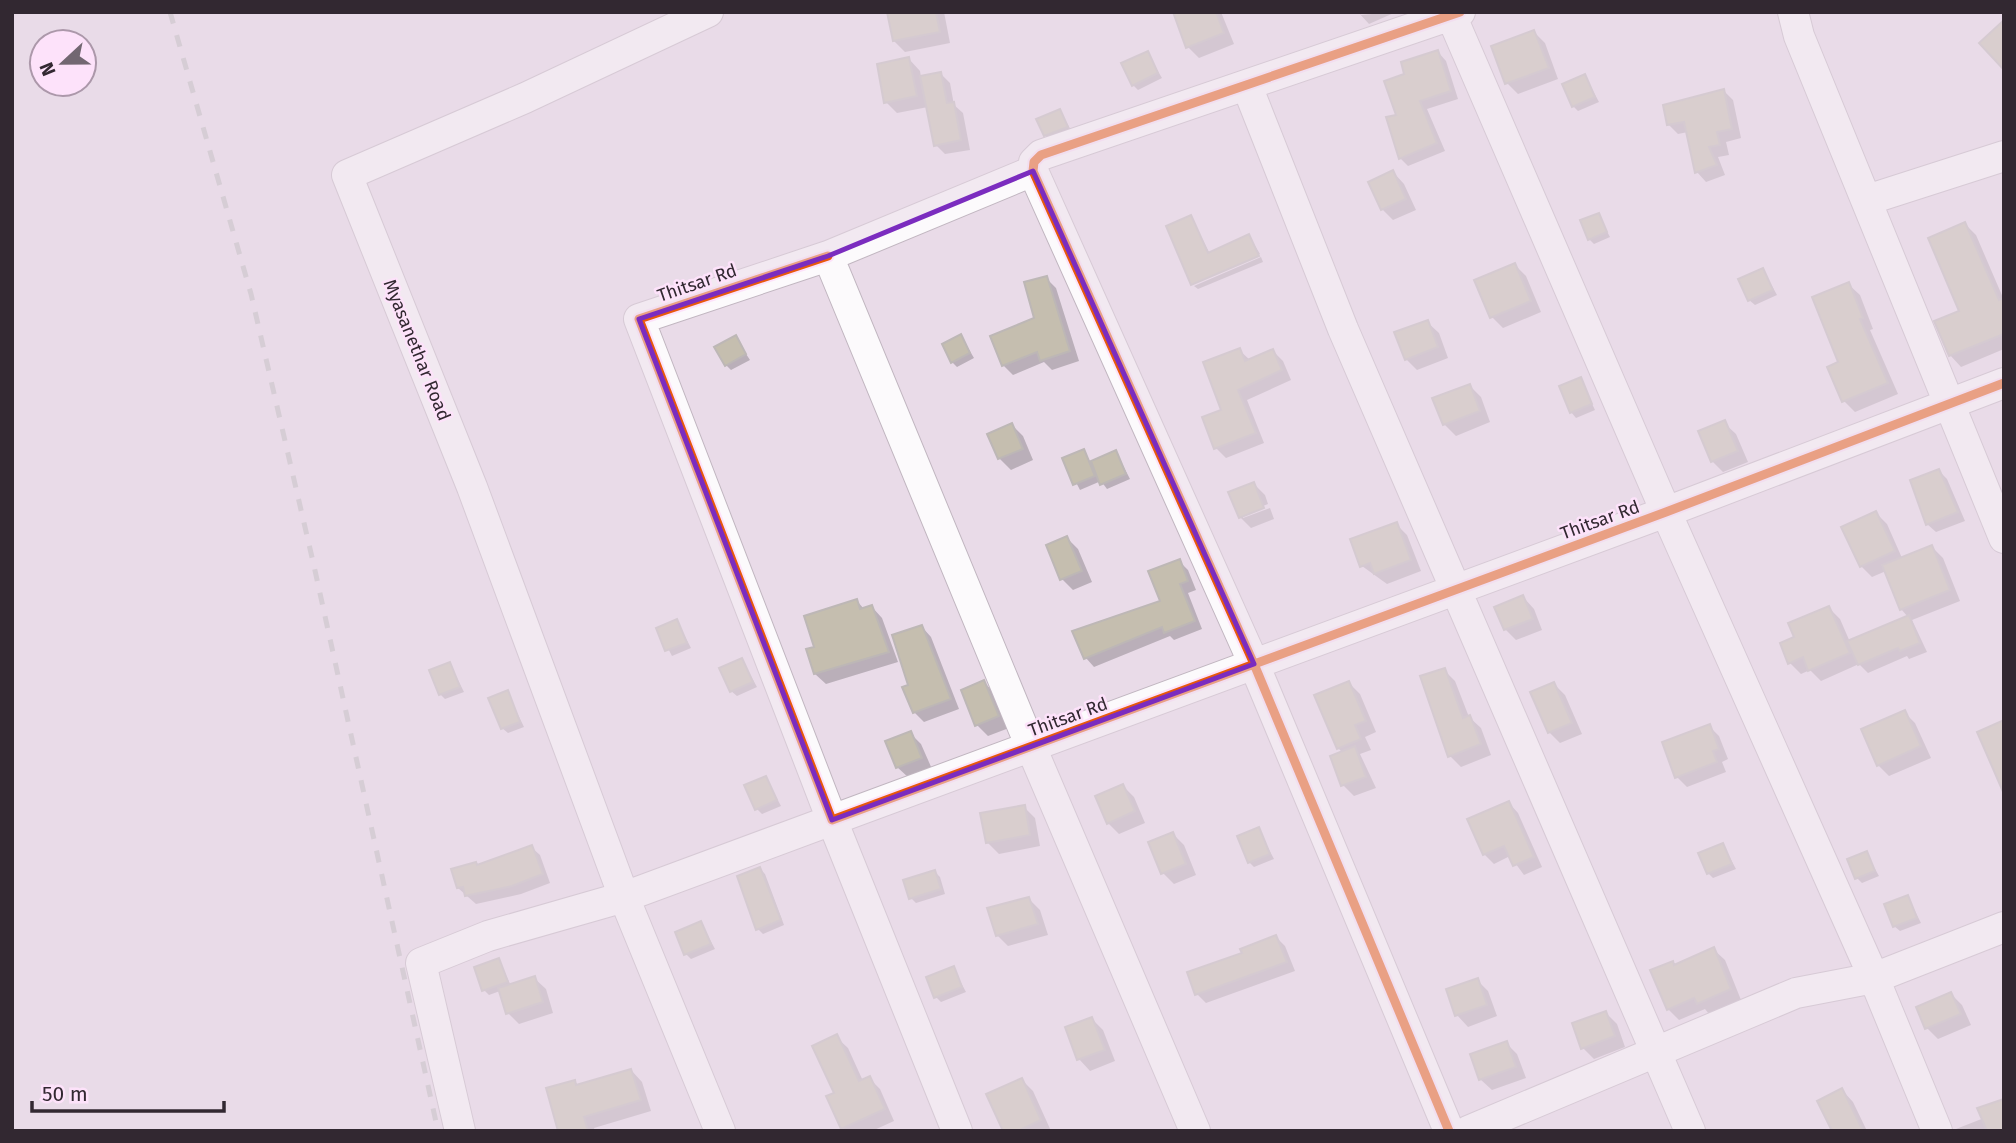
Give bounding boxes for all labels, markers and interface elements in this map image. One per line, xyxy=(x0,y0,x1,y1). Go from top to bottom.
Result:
north arrow xyxy=(28,28,98,98)
text: N xyxy=(35,59,61,79)
street label: Thitsar Rd xyxy=(654,259,740,307)
street label: Myasanethar Road xyxy=(379,276,455,424)
street label: Thitsar Rd xyxy=(1557,496,1643,544)
street label: Thitsar Rd xyxy=(1025,693,1111,741)
scale bar xyxy=(32,1070,224,1114)
text: 50 m xyxy=(42,1081,88,1107)

